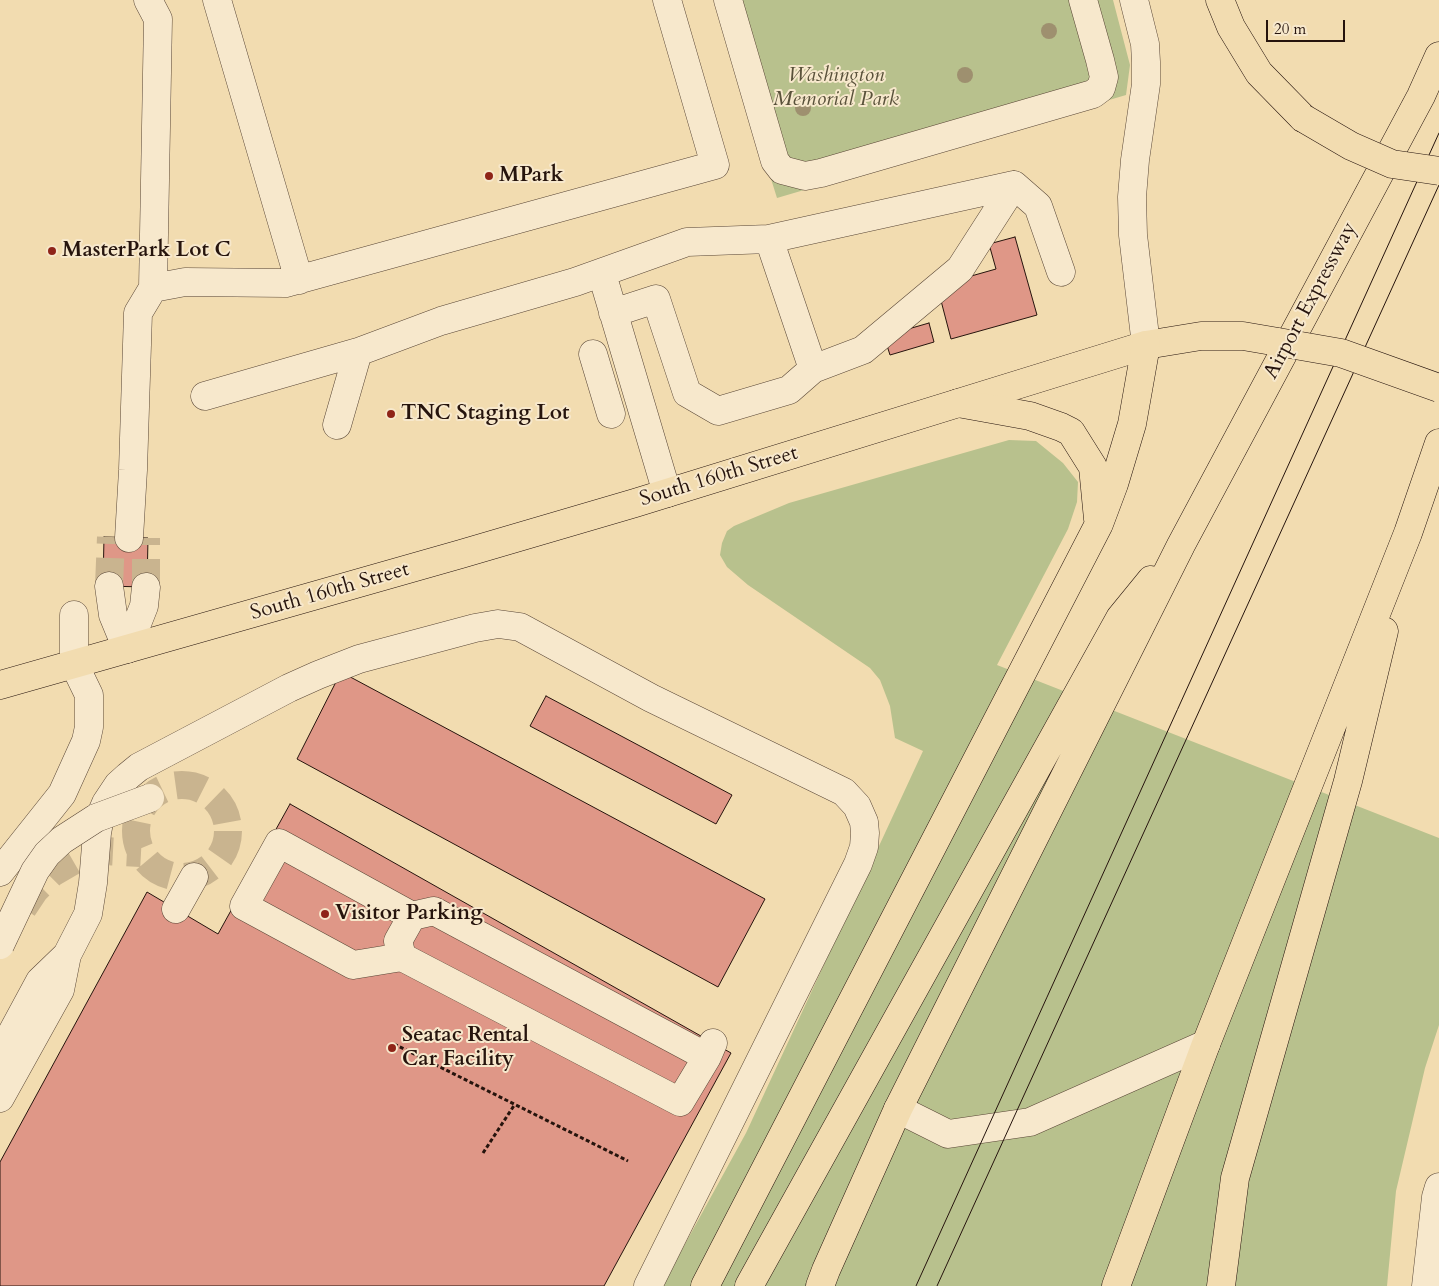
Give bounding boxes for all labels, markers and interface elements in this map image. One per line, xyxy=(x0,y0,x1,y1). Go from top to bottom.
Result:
scale bar xyxy=(1269,10,1348,42)
text: 20 m xyxy=(1274,19,1306,39)
park label: Washington Memorial Park xyxy=(773,63,899,113)
place label: MPark xyxy=(499,163,564,189)
marker: MPark xyxy=(483,170,495,182)
street label: Airport Expressway xyxy=(1259,218,1363,384)
place label: MasterPark Lot C xyxy=(62,238,231,264)
marker: MasterPark Lot C xyxy=(46,245,58,257)
place label: TNC Staging Lot xyxy=(401,401,569,427)
marker: TNC Staging Lot xyxy=(385,408,397,420)
street label: South 160th Street xyxy=(637,441,801,513)
street label: South 160th Street xyxy=(248,557,412,627)
place label: Visitor Parking xyxy=(335,901,483,927)
marker: Visitor Parking xyxy=(319,908,331,920)
place label: Seatac Rental Car Facility xyxy=(402,1023,529,1073)
marker: Seatac Rental Car Facility xyxy=(386,1042,398,1054)

